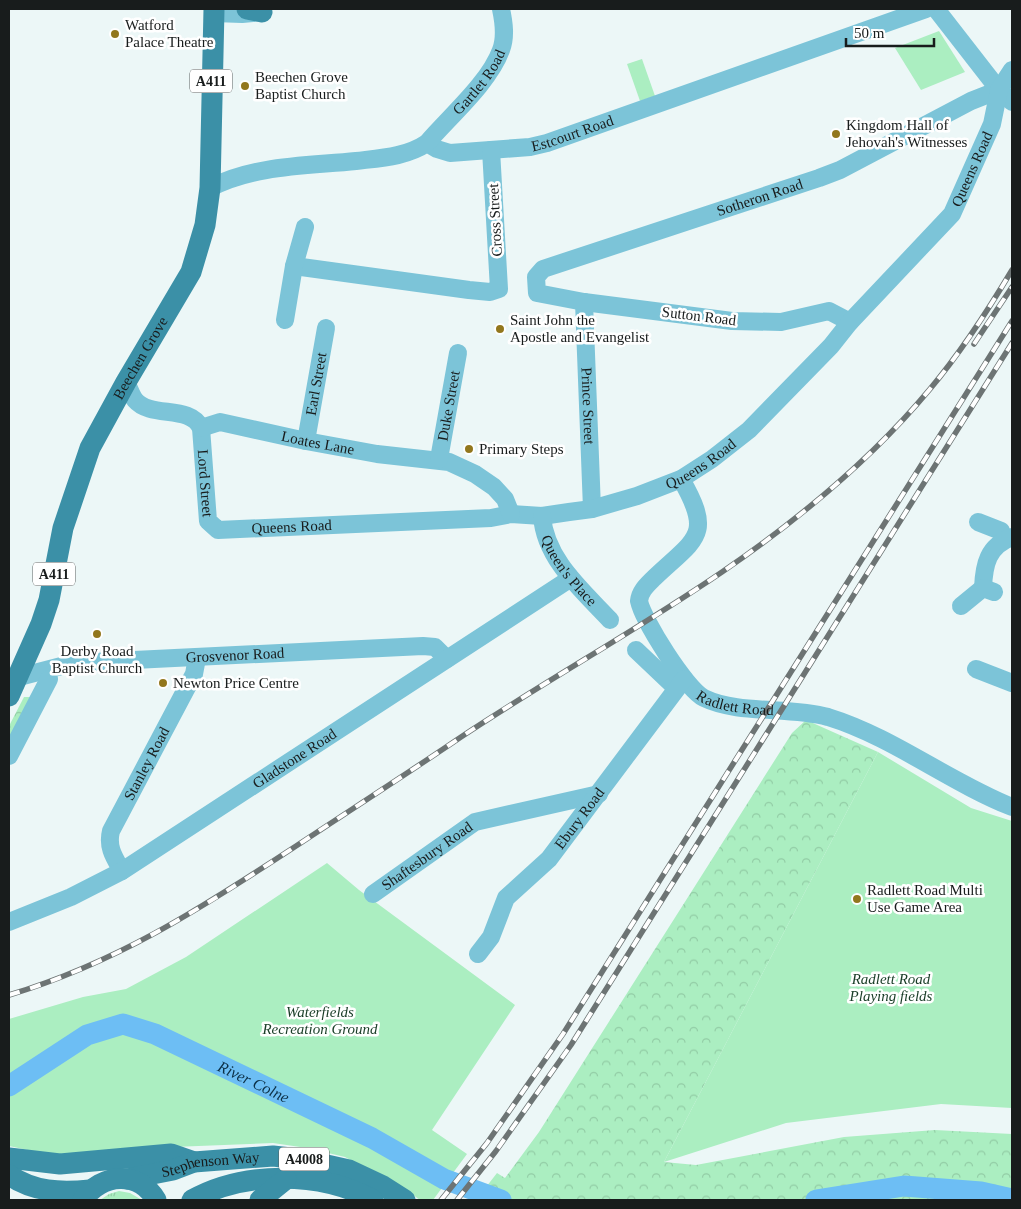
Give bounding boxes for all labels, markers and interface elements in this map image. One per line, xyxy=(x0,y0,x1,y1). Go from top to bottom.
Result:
scale bar xyxy=(846,15,934,47)
place label: Watford Palace Theatre xyxy=(125,17,214,50)
text: 50 m xyxy=(854,25,885,41)
marker: Watford Palace Theatre xyxy=(109,28,121,40)
street label: Gartlet Road xyxy=(450,47,509,118)
place label: Beechen Grove Baptist Church xyxy=(255,69,348,102)
road number: A411 xyxy=(190,70,232,92)
marker: Beechen Grove Baptist Church xyxy=(239,80,251,92)
street label: Estcourt Road xyxy=(530,112,616,154)
place label: Kingdom Hall of Jehovah's Witnesses xyxy=(846,117,968,150)
marker: Kingdom Hall of Jehovah's Witnesses xyxy=(830,128,842,140)
street label: Queens Road xyxy=(948,129,996,209)
street label: Sotheron Road xyxy=(715,176,805,219)
street label: Cross Street xyxy=(485,182,505,257)
street label: Sutton Road xyxy=(661,304,737,329)
place label: Saint John the Apostle and Evangelist xyxy=(510,312,650,345)
street label: Beechen Grove xyxy=(110,314,171,402)
marker: Saint John the Apostle and Evangelist xyxy=(494,323,506,335)
street label: Earl Street xyxy=(303,350,330,417)
street label: Prince Street xyxy=(579,367,598,446)
street label: Duke Street xyxy=(434,369,463,442)
street label: Loates Lane xyxy=(280,428,356,458)
street label: Queens Road xyxy=(663,435,739,492)
place label: Primary Steps xyxy=(479,441,564,457)
marker: Primary Steps xyxy=(463,443,475,455)
street label: Lord Street xyxy=(195,449,216,519)
street label: Queens Road xyxy=(251,517,333,537)
street label: Queen's Place xyxy=(538,533,600,609)
road number: A411 xyxy=(33,562,75,586)
marker: Derby Road Baptist Church xyxy=(91,628,103,640)
place label: Derby Road Baptist Church xyxy=(52,643,143,676)
street label: Grosvenor Road xyxy=(185,645,285,666)
place label: Newton Price Centre xyxy=(173,675,299,691)
marker: Newton Price Centre xyxy=(157,677,169,689)
street label: Radlett Road xyxy=(693,687,775,718)
street label: Stanley Road xyxy=(121,724,173,803)
street label: Gladstone Road xyxy=(250,725,340,792)
street label: Ebury Road xyxy=(551,784,608,852)
street label: Shaftesbury Road xyxy=(379,818,476,893)
place label: Radlett Road Multi Use Game Area xyxy=(867,882,983,915)
marker: Radlett Road Multi Use Game Area xyxy=(851,893,863,905)
park label: Radlett Road Playing fields xyxy=(849,971,933,1004)
park label: Waterfields Recreation Ground xyxy=(261,1004,378,1037)
water label: River Colne xyxy=(215,1057,292,1106)
road number: A4008 xyxy=(279,1148,329,1170)
street label: Stephenson Way xyxy=(160,1149,260,1180)

